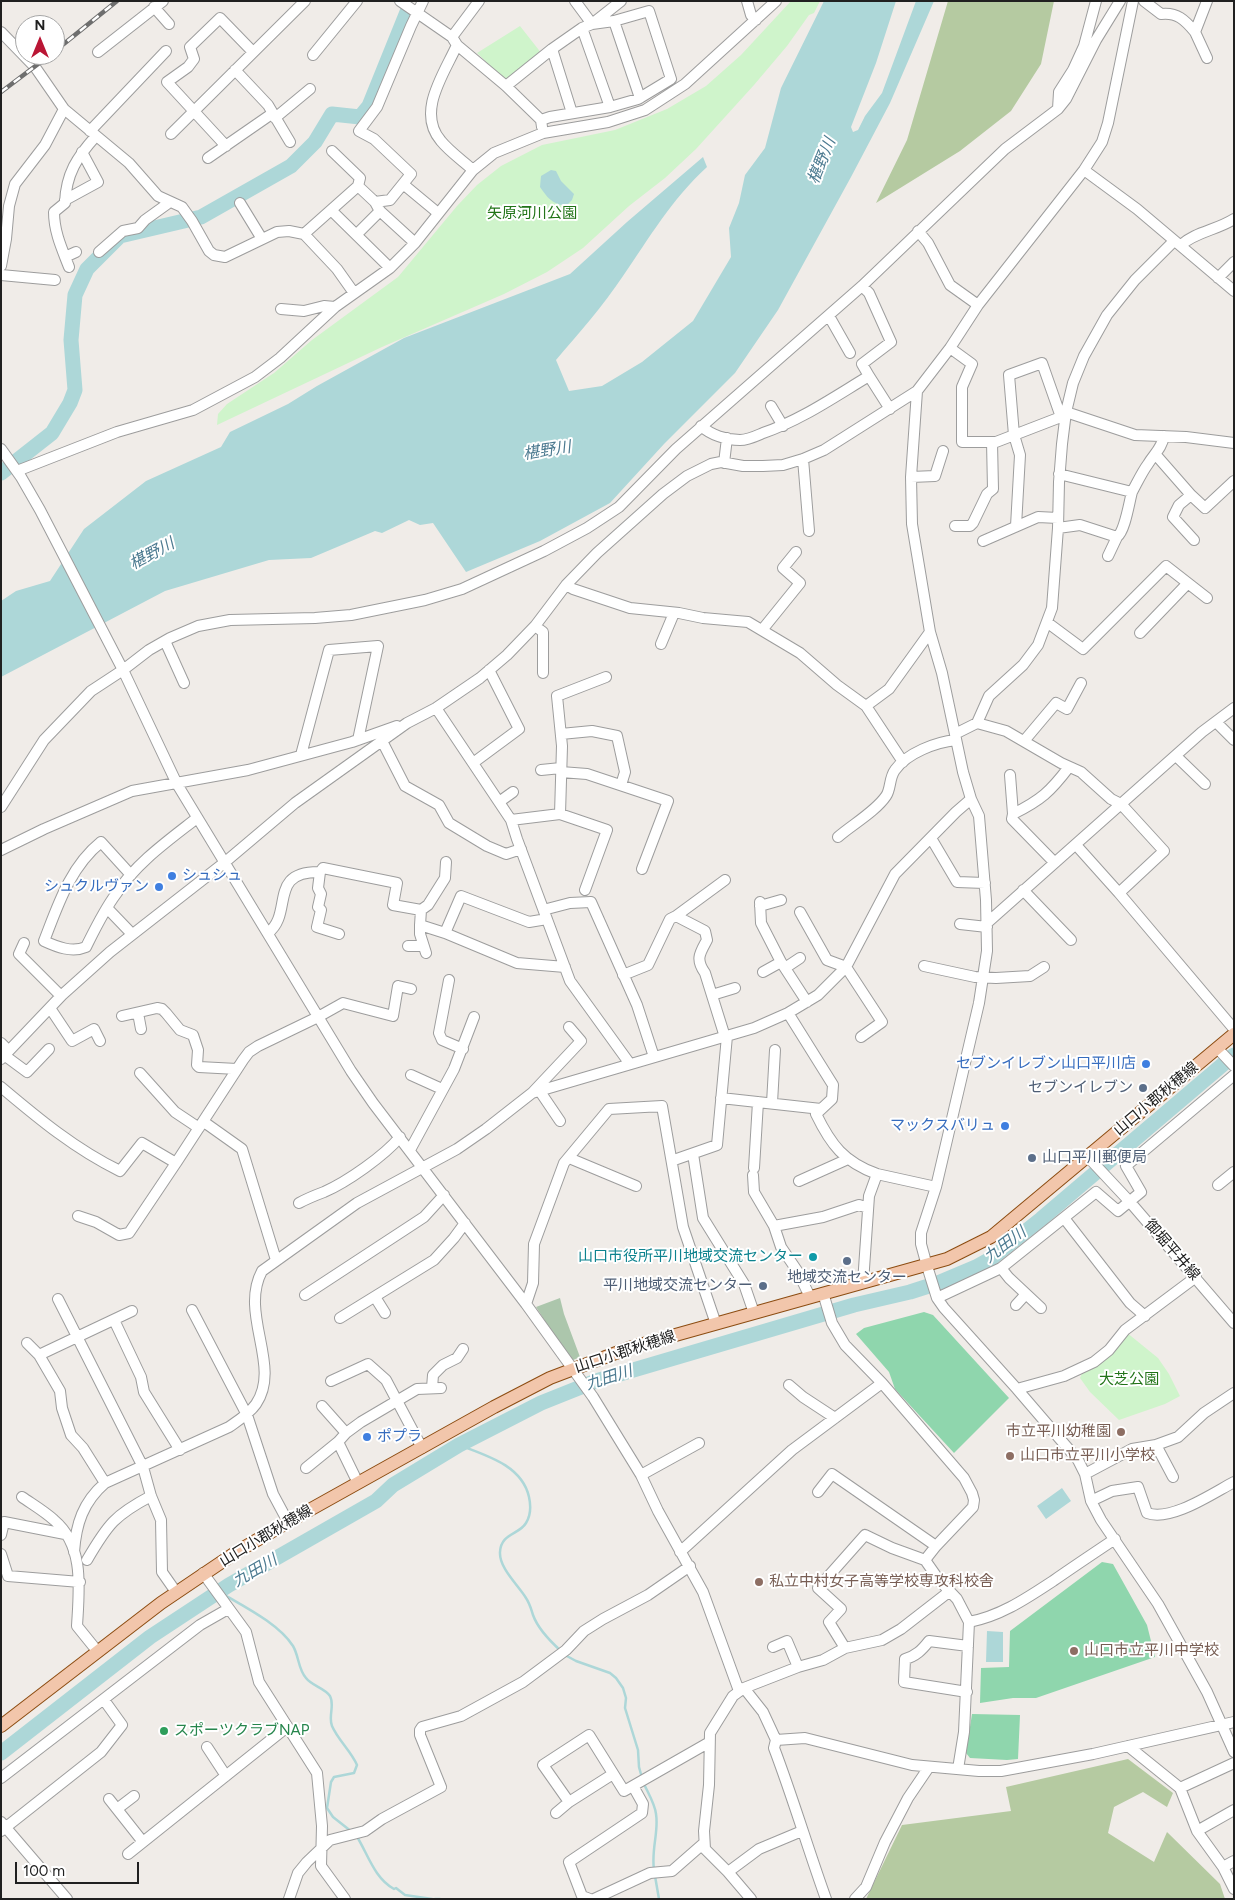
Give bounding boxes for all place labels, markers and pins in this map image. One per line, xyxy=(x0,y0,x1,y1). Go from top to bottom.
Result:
place label: シュシュ xyxy=(182,867,242,885)
marker: シュシュ xyxy=(166,870,178,882)
place label: シュクルヴァン xyxy=(44,878,149,896)
marker: シュクルヴァン xyxy=(153,881,165,893)
place label: セブンイレブン山口平川店 xyxy=(956,1055,1136,1073)
marker: セブンイレブン山口平川店 xyxy=(1140,1058,1152,1070)
place label: セブンイレブン xyxy=(1028,1079,1133,1097)
marker: セブンイレブン xyxy=(1137,1082,1149,1094)
place label: マックスバリュ xyxy=(890,1117,995,1135)
marker: マックスバリュ xyxy=(999,1120,1011,1132)
place label: 山口平川郵便局 xyxy=(1042,1149,1147,1167)
marker: 山口平川郵便局 xyxy=(1026,1152,1038,1164)
place label: 山口市役所平川地域交流センター xyxy=(578,1248,803,1266)
marker: 山口市役所平川地域交流センター xyxy=(807,1251,819,1263)
marker: 地域交流センター xyxy=(841,1255,853,1267)
place label: 地域交流センター xyxy=(787,1269,907,1287)
place label: 平川地域交流センター xyxy=(603,1277,753,1295)
marker: 平川地域交流センター xyxy=(757,1280,769,1292)
place label: 市立平川幼稚園 xyxy=(1006,1423,1111,1441)
marker: 市立平川幼稚園 xyxy=(1115,1426,1127,1438)
place label: ポプラ xyxy=(377,1428,422,1446)
marker: ポプラ xyxy=(361,1431,373,1443)
place label: 山口市立平川小学校 xyxy=(1020,1447,1155,1465)
marker: 山口市立平川小学校 xyxy=(1004,1450,1016,1462)
place label: 私立中村女子高等学校専攻科校舎 xyxy=(769,1573,994,1591)
marker: 私立中村女子高等学校専攻科校舎 xyxy=(753,1576,765,1588)
place label: 山口市立平川中学校 xyxy=(1084,1642,1219,1660)
marker: 山口市立平川中学校 xyxy=(1068,1645,1080,1657)
place label: スポーツクラブNAP xyxy=(174,1722,309,1740)
marker: スポーツクラブNAP xyxy=(158,1725,170,1737)

